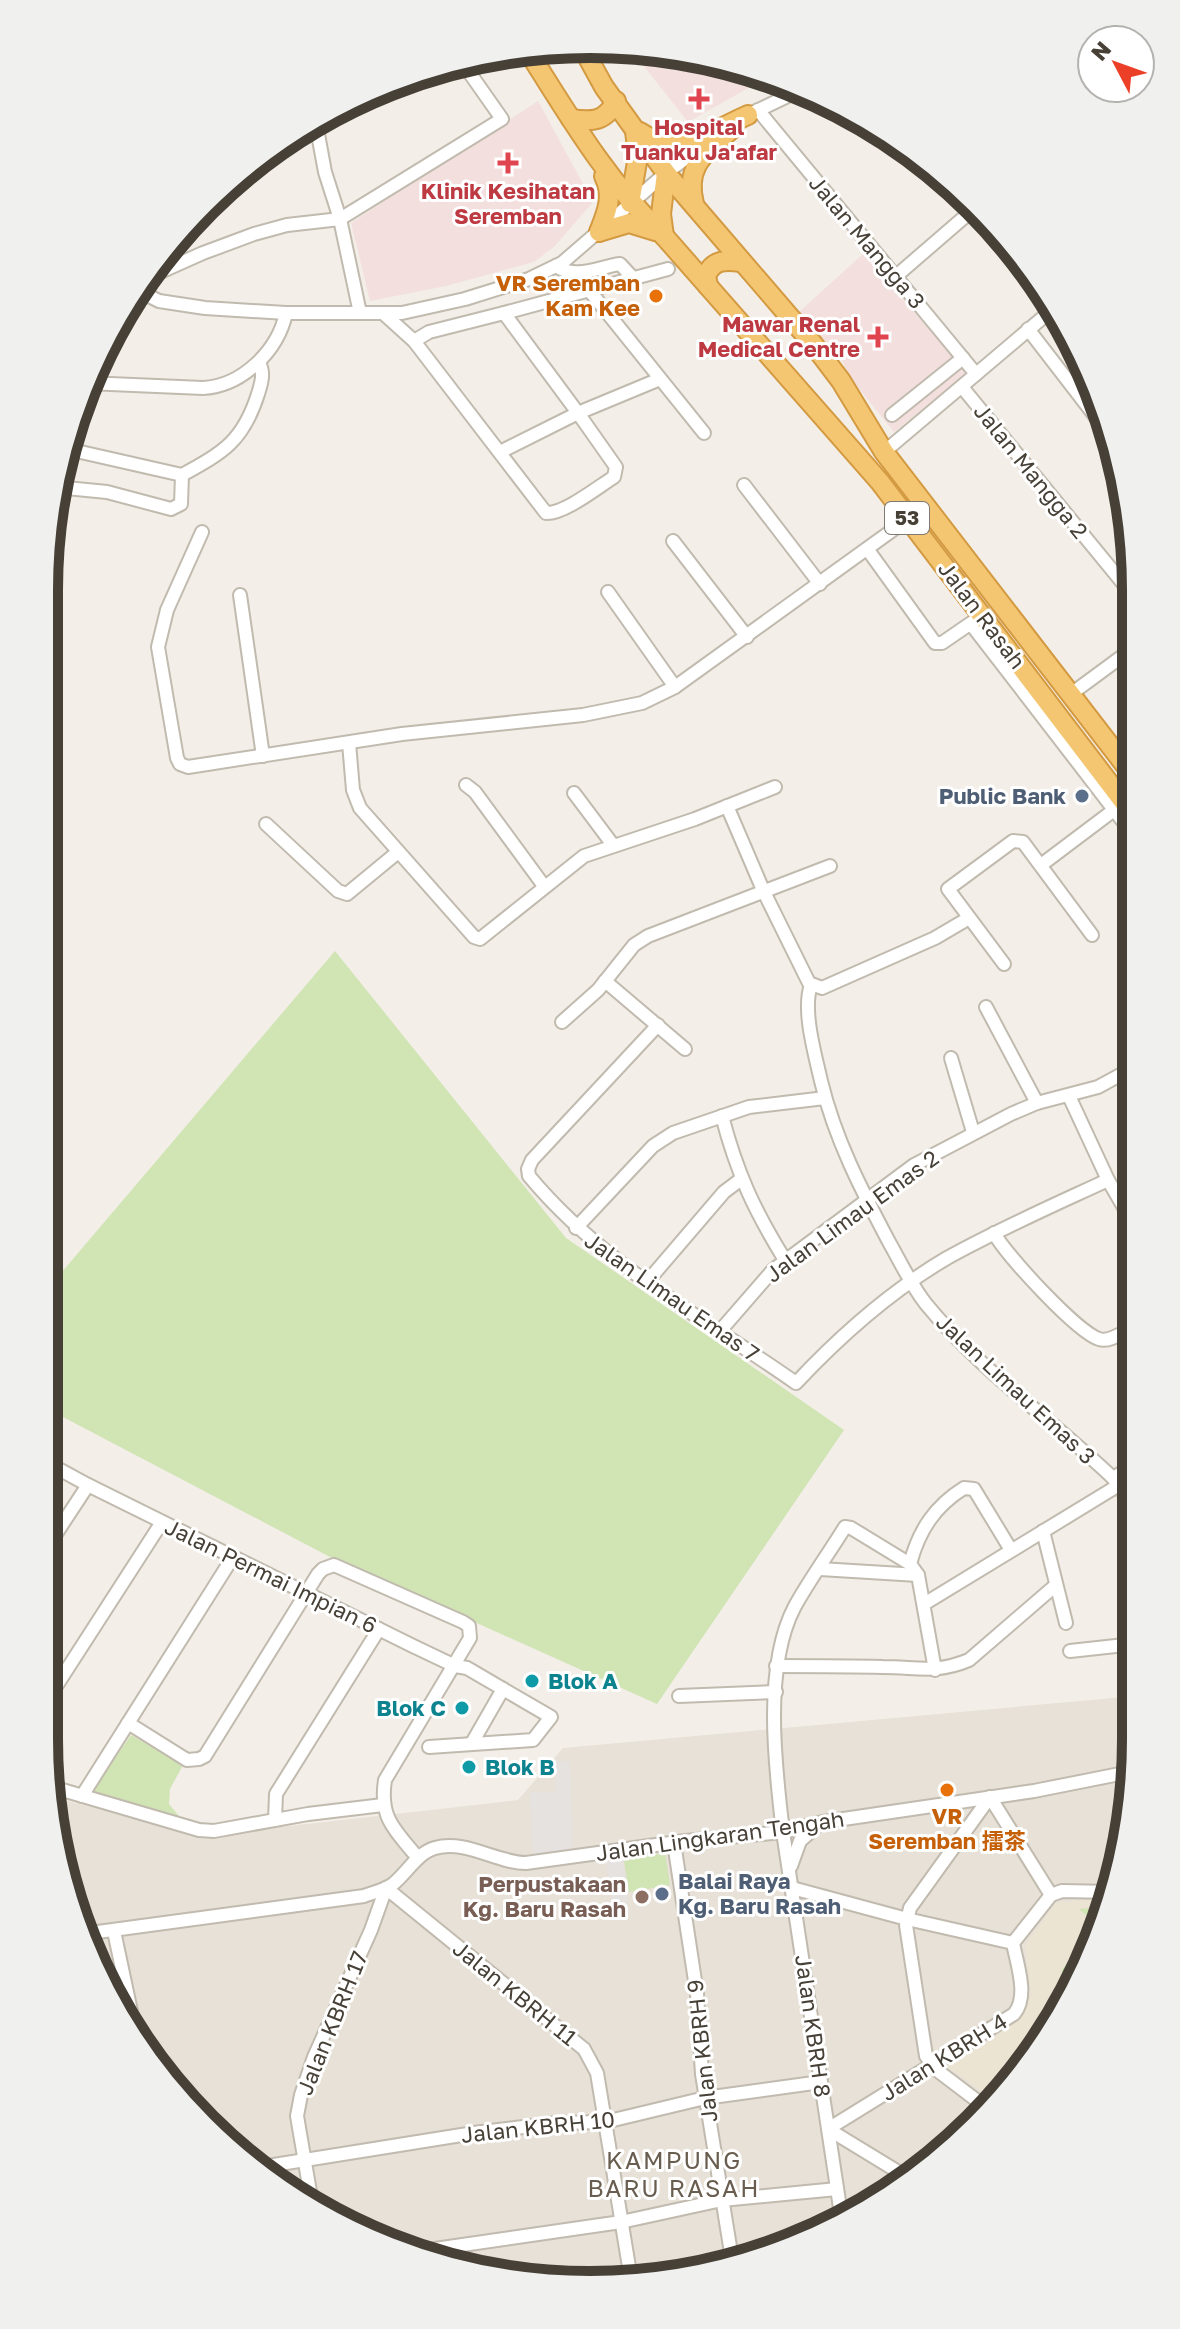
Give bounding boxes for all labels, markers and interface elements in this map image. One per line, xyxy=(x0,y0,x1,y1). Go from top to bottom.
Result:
north arrow xyxy=(1076,24,1156,104)
text: N xyxy=(1085,35,1116,66)
marker: Hospital Tuanku Ja'afar xyxy=(688,88,710,110)
place label: Hospital Tuanku Ja'afar xyxy=(621,113,777,165)
marker: Klinik Kesihatan Seremban xyxy=(497,152,519,174)
street label: Jalan Mangga 3 xyxy=(804,169,931,314)
place label: Klinik Kesihatan Seremban xyxy=(421,177,595,229)
place label: VR Seremban Kam Kee xyxy=(496,269,640,321)
marker: VR Seremban Kam Kee xyxy=(647,287,665,305)
place label: Mawar Renal Medical Centre xyxy=(698,310,860,362)
marker: Mawar Renal Medical Centre xyxy=(867,326,889,348)
street label: Jalan Mangga 2 xyxy=(969,398,1094,544)
road number: 53 xyxy=(885,502,929,534)
street label: Jalan Rasah xyxy=(933,555,1032,674)
place label: Public Bank xyxy=(939,782,1066,809)
marker: Public Bank xyxy=(1073,787,1091,805)
street label: Jalan Limau Emas 2 xyxy=(760,1144,944,1288)
street label: Jalan Limau Emas 7 xyxy=(580,1226,765,1367)
street label: Jalan Limau Emas 3 xyxy=(931,1308,1101,1469)
street label: Jalan Permai Impian 6 xyxy=(161,1512,382,1639)
place label: Blok A xyxy=(548,1667,618,1694)
marker: Blok A xyxy=(523,1672,541,1690)
place label: Blok C xyxy=(376,1694,446,1721)
marker: Blok C xyxy=(453,1699,471,1717)
place label: Blok B xyxy=(485,1753,555,1780)
marker: Blok B xyxy=(460,1758,478,1776)
marker: VR Seremban 擂茶 xyxy=(938,1781,956,1799)
place label: VR Seremban 擂茶 xyxy=(868,1802,1026,1854)
street label: Jalan Lingkaran Tengah xyxy=(594,1805,846,1866)
place label: Balai Raya Kg. Baru Rasah xyxy=(678,1867,841,1919)
place label: Perpustakaan Kg. Baru Rasah xyxy=(463,1870,626,1922)
marker: Balai Raya Kg. Baru Rasah xyxy=(653,1885,671,1903)
marker: Perpustakaan Kg. Baru Rasah xyxy=(633,1888,651,1906)
street label: Jalan KBRH 11 xyxy=(448,1934,583,2051)
street label: Jalan KBRH 17 xyxy=(290,1947,373,2099)
street label: Jalan KBRH 8 xyxy=(790,1953,837,2099)
street label: Jalan KBRH 9 xyxy=(681,1978,722,2124)
street label: Jalan KBRH 4 xyxy=(876,2007,1012,2106)
street label: Jalan KBRH 10 xyxy=(460,2105,616,2148)
district label: KAMPUNG BARU RASAH xyxy=(588,2145,760,2202)

